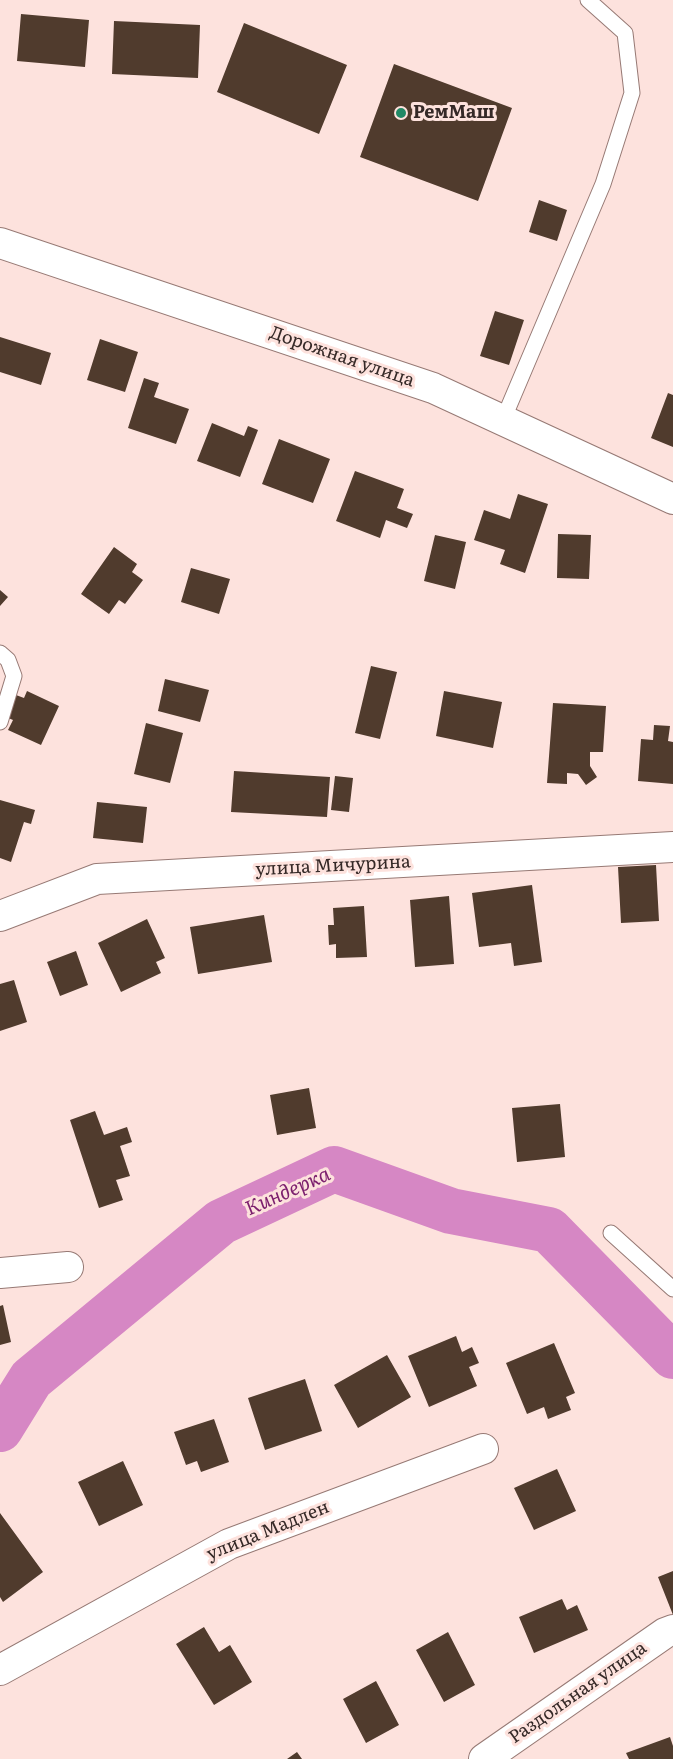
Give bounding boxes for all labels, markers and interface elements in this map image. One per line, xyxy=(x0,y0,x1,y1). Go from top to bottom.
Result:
place label: РемМаш xyxy=(413,102,495,124)
marker: РемМаш xyxy=(394,106,408,120)
street label: Дорожная улица xyxy=(267,322,417,392)
street label: улица Мичурина xyxy=(255,851,411,881)
water label: Киндерка xyxy=(242,1163,334,1221)
street label: улица Мадлен xyxy=(204,1497,332,1565)
street label: Раздольная улица xyxy=(505,1637,651,1749)

